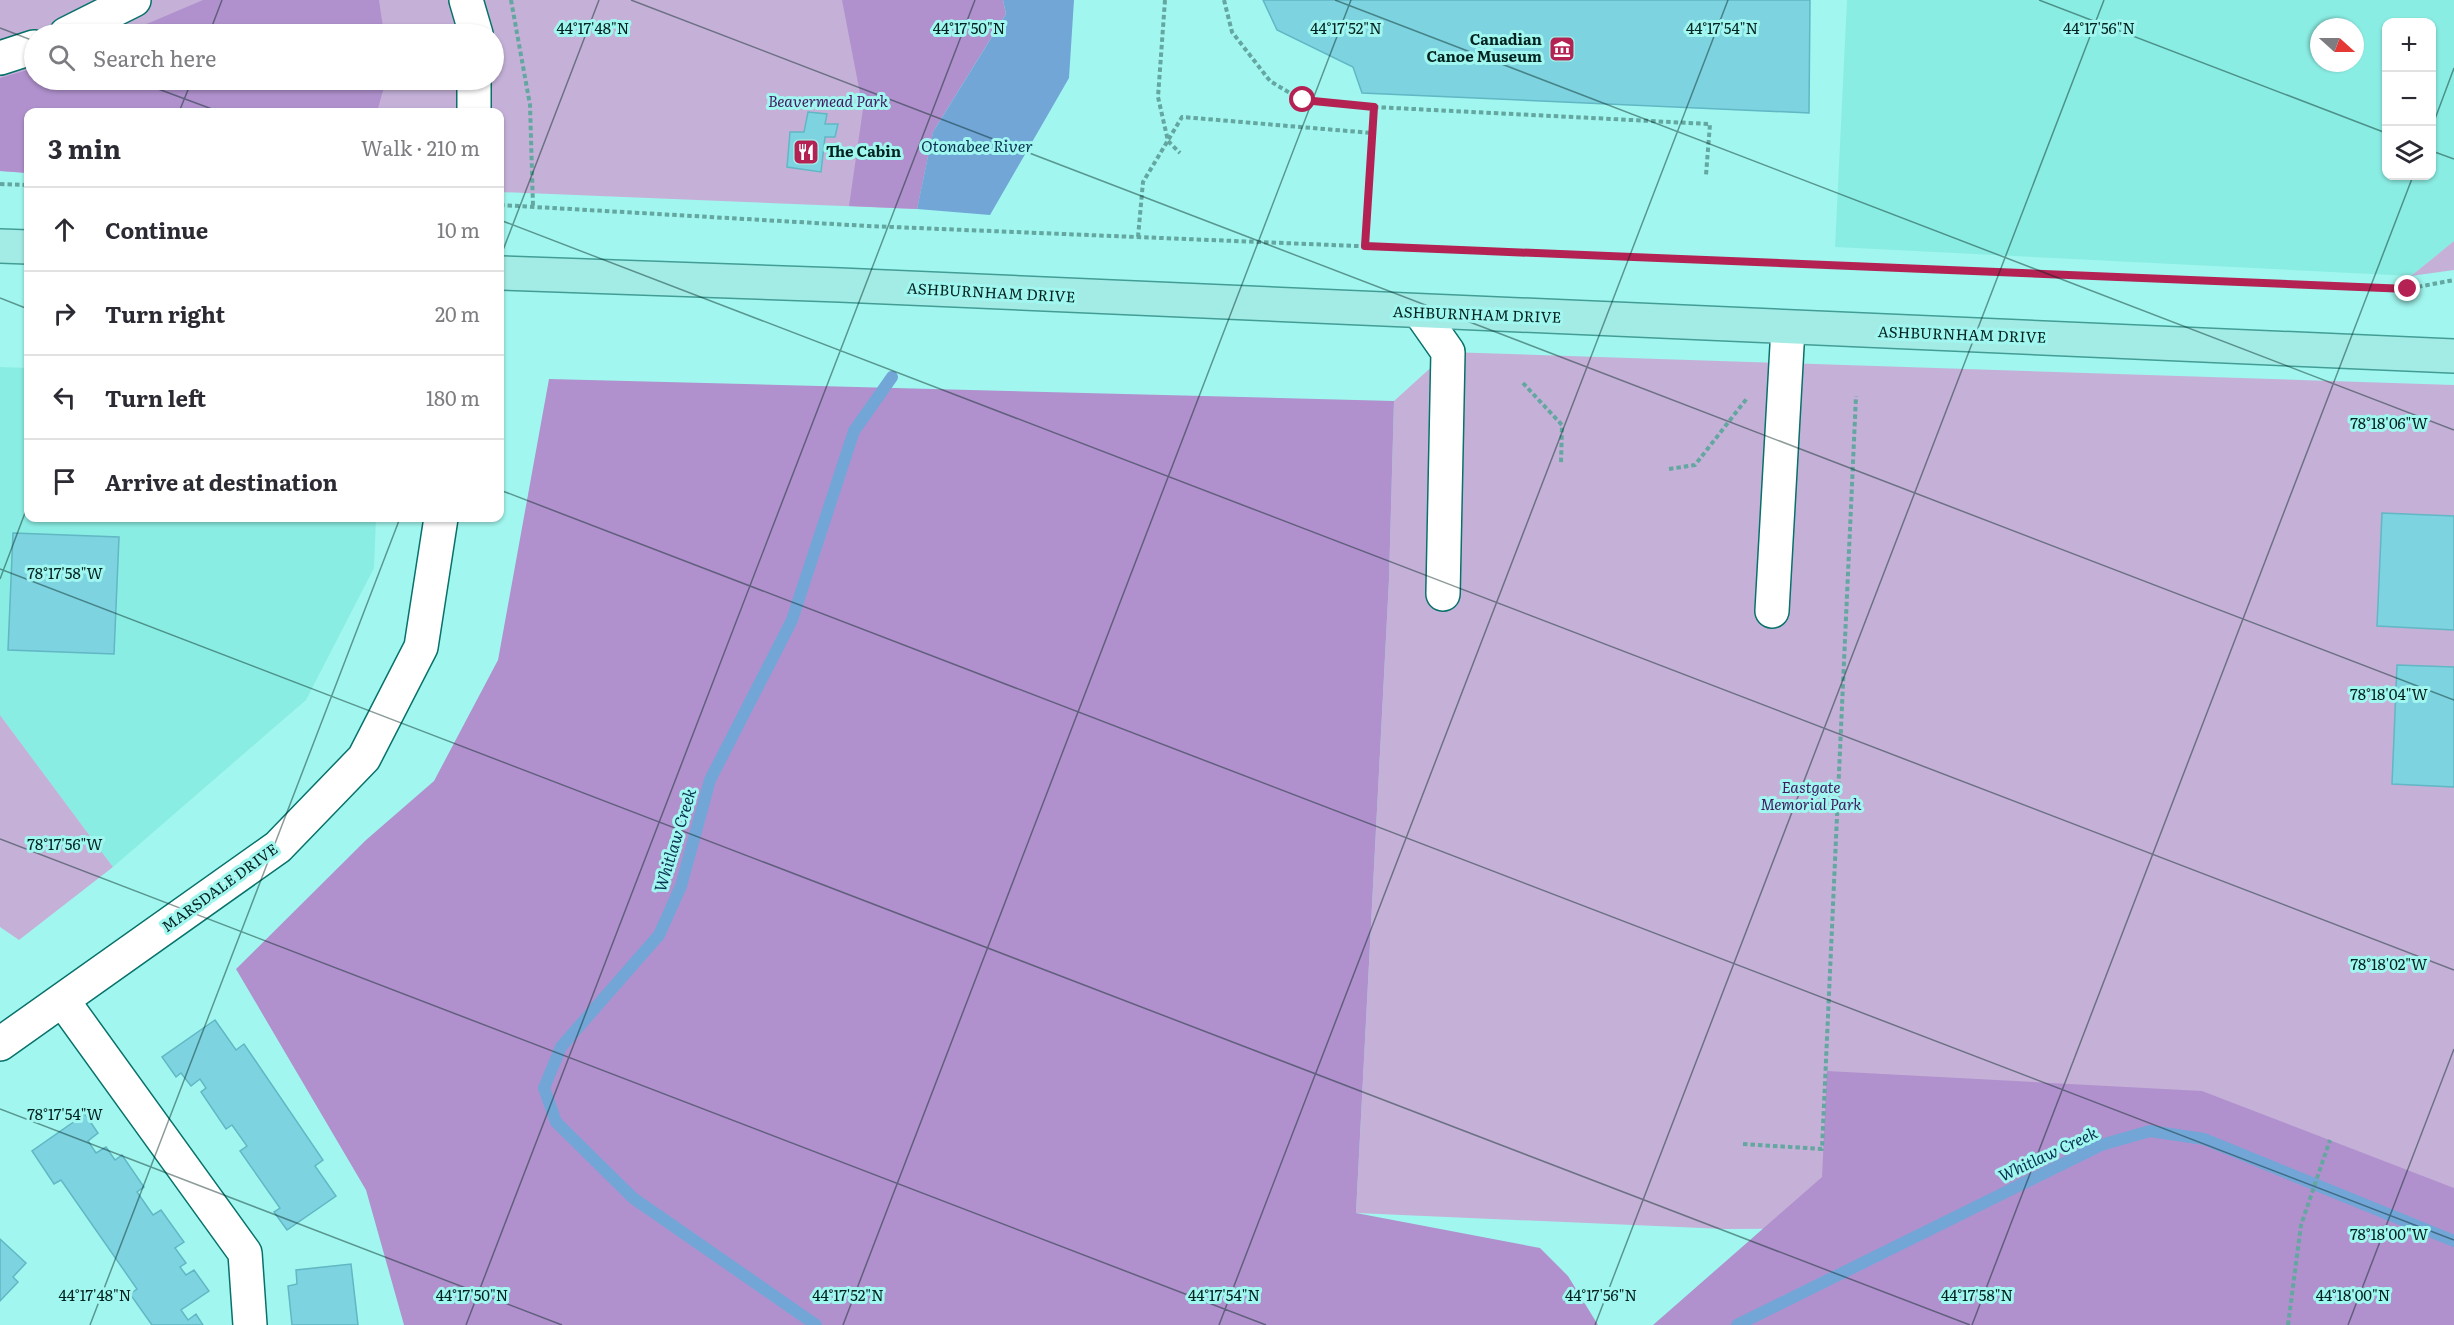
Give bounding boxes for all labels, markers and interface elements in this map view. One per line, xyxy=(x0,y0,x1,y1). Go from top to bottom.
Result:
text: 44°17'48"N xyxy=(557,16,629,39)
text: 44°17'50"N xyxy=(933,16,1005,39)
text: 44°17'52"N xyxy=(1310,16,1382,39)
text: 44°17'54"N xyxy=(1686,16,1758,39)
text: 44°17'56"N xyxy=(2063,16,2135,39)
north arrow xyxy=(2310,18,2364,72)
map controls xyxy=(2382,18,2436,180)
button: + xyxy=(2382,18,2436,72)
search box xyxy=(24,24,504,90)
place label: Canadian Canoe Museum xyxy=(1426,27,1543,67)
museum icon: Canadian Canoe Museum xyxy=(1547,34,1577,64)
icon: search xyxy=(45,41,78,74)
text: Search here xyxy=(93,41,216,74)
button: − xyxy=(2382,72,2436,126)
route start xyxy=(1289,86,1315,112)
park label: Beavermead Park xyxy=(768,89,889,112)
button: layers xyxy=(2382,126,2436,180)
text: 3 min xyxy=(48,128,121,167)
text: Walk · 210 m xyxy=(361,132,480,162)
water label: Otonabee River xyxy=(921,133,1033,157)
restaurant icon: The Cabin xyxy=(791,137,821,167)
place label: The Cabin xyxy=(826,139,902,162)
icon: ahead xyxy=(48,213,81,246)
text: Continue xyxy=(105,213,208,246)
text: 10 m xyxy=(437,214,480,244)
route end xyxy=(2394,275,2420,301)
street label: ASHBURNHAM DRIVE xyxy=(906,276,1076,307)
icon: right xyxy=(48,297,81,330)
text: Turn right xyxy=(105,297,225,330)
text: 20 m xyxy=(435,298,480,328)
street label: ASHBURNHAM DRIVE xyxy=(1392,299,1562,328)
street label: ASHBURNHAM DRIVE xyxy=(1877,319,2047,348)
icon: left xyxy=(48,381,81,414)
text: Turn left xyxy=(105,381,206,414)
text: 180 m xyxy=(426,382,480,412)
text: 78°18'06"W xyxy=(2350,411,2428,434)
icon: arrive xyxy=(48,465,81,498)
text: Arrive at destination xyxy=(105,465,338,498)
text: 78°17'58"W xyxy=(27,561,103,584)
text: 78°18'04"W xyxy=(2350,682,2429,705)
park label: Eastgate Memorial Park xyxy=(1761,775,1862,815)
water label: Whitlaw Creek xyxy=(647,785,701,894)
text: 78°17'56"W xyxy=(27,832,103,855)
street label: MARSDALE DRIVE xyxy=(156,837,282,937)
text: 78°18'02"W xyxy=(2351,952,2428,975)
text: 78°17'54"W xyxy=(27,1102,103,1125)
water label: Whitlaw Creek xyxy=(1994,1120,2101,1187)
text: 78°18'00"W xyxy=(2350,1222,2429,1245)
text: 44°17'48"N xyxy=(59,1283,131,1306)
text: 44°17'50"N xyxy=(436,1283,508,1306)
text: 44°17'52"N xyxy=(812,1283,884,1306)
text: 44°17'54"N xyxy=(1188,1283,1260,1306)
text: 44°17'56"N xyxy=(1565,1283,1637,1306)
text: 44°17'58"N xyxy=(1941,1283,2013,1306)
text: 44°18'00"N xyxy=(2316,1283,2390,1306)

